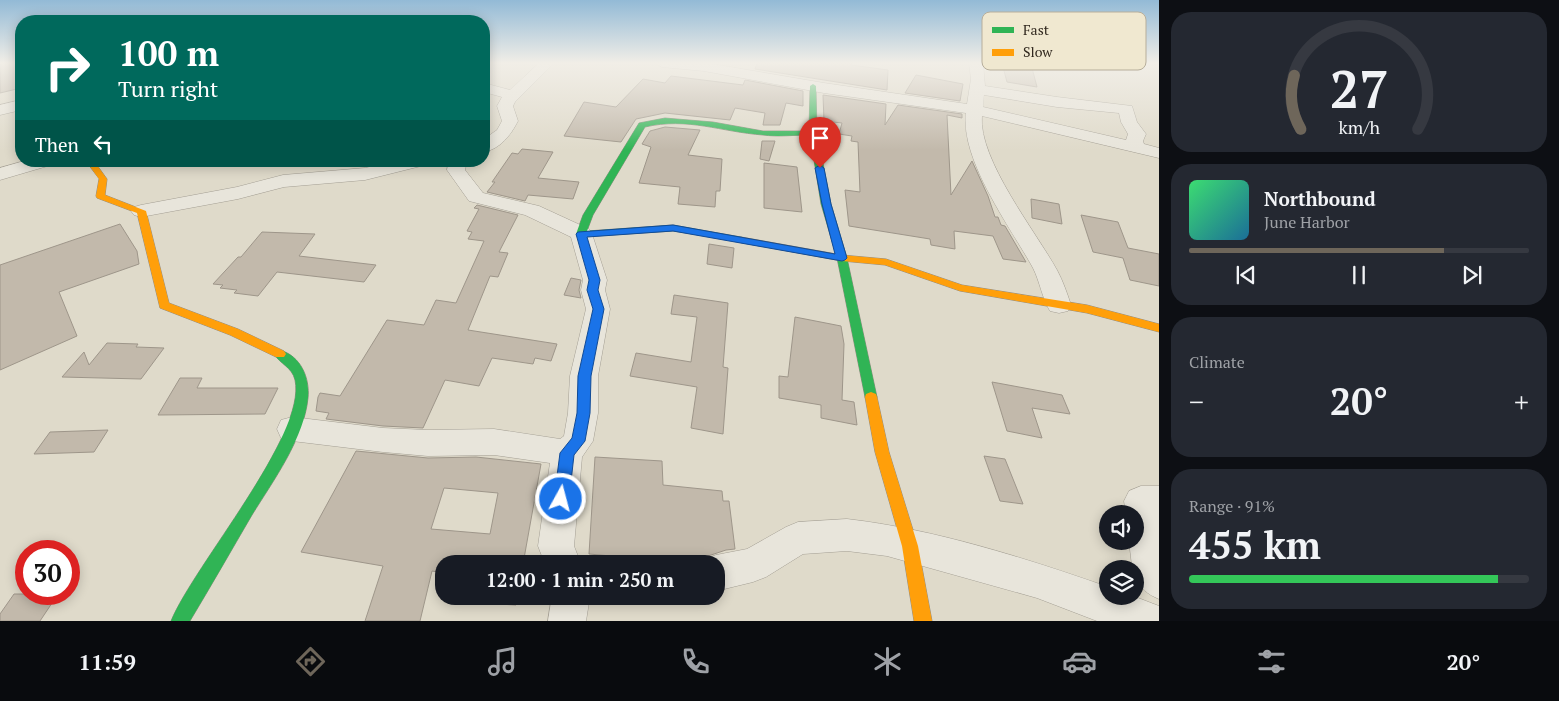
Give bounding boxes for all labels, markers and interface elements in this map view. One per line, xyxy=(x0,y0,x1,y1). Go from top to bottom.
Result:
legend xyxy=(982,12,1146,70)
text: Fast xyxy=(1023,20,1050,39)
text: 100 m xyxy=(118,30,219,76)
icon: right xyxy=(35,35,100,100)
text: Slow xyxy=(1023,42,1053,61)
text: 27 xyxy=(1330,54,1388,123)
text: Turn right xyxy=(118,74,218,103)
text: km/h xyxy=(1338,115,1380,139)
pin xyxy=(799,117,841,168)
icon: arrive xyxy=(806,124,834,152)
icon: left xyxy=(89,130,117,158)
text: Then xyxy=(35,132,79,157)
text: Northbound xyxy=(1264,186,1376,211)
text: June Harbor xyxy=(1264,211,1350,233)
icon: previous xyxy=(1232,261,1260,289)
icon: pause xyxy=(1345,261,1373,289)
icon: next xyxy=(1458,261,1486,289)
text: Climate xyxy=(1189,351,1245,373)
text: 20° xyxy=(1330,376,1388,426)
text: − xyxy=(1189,383,1204,420)
text: + xyxy=(1514,383,1529,420)
position arrow xyxy=(534,472,586,524)
text: Range · 91% xyxy=(1189,495,1275,517)
map controls xyxy=(1099,505,1144,605)
button: sound xyxy=(1099,505,1144,550)
text: 455 km xyxy=(1189,520,1321,570)
speed limit sign: 30 xyxy=(15,540,80,605)
button: layers xyxy=(1099,560,1144,605)
text: 12:00 · 1 min · 250 m xyxy=(486,567,674,592)
icon: directions xyxy=(293,644,328,679)
icon: music xyxy=(485,644,520,679)
icon: phone xyxy=(678,644,713,679)
icon: climate xyxy=(870,644,905,679)
icon: car xyxy=(1062,644,1097,679)
icon: filters xyxy=(1254,644,1289,679)
text: 11:59 xyxy=(79,647,136,676)
text: 20° xyxy=(1446,647,1480,676)

